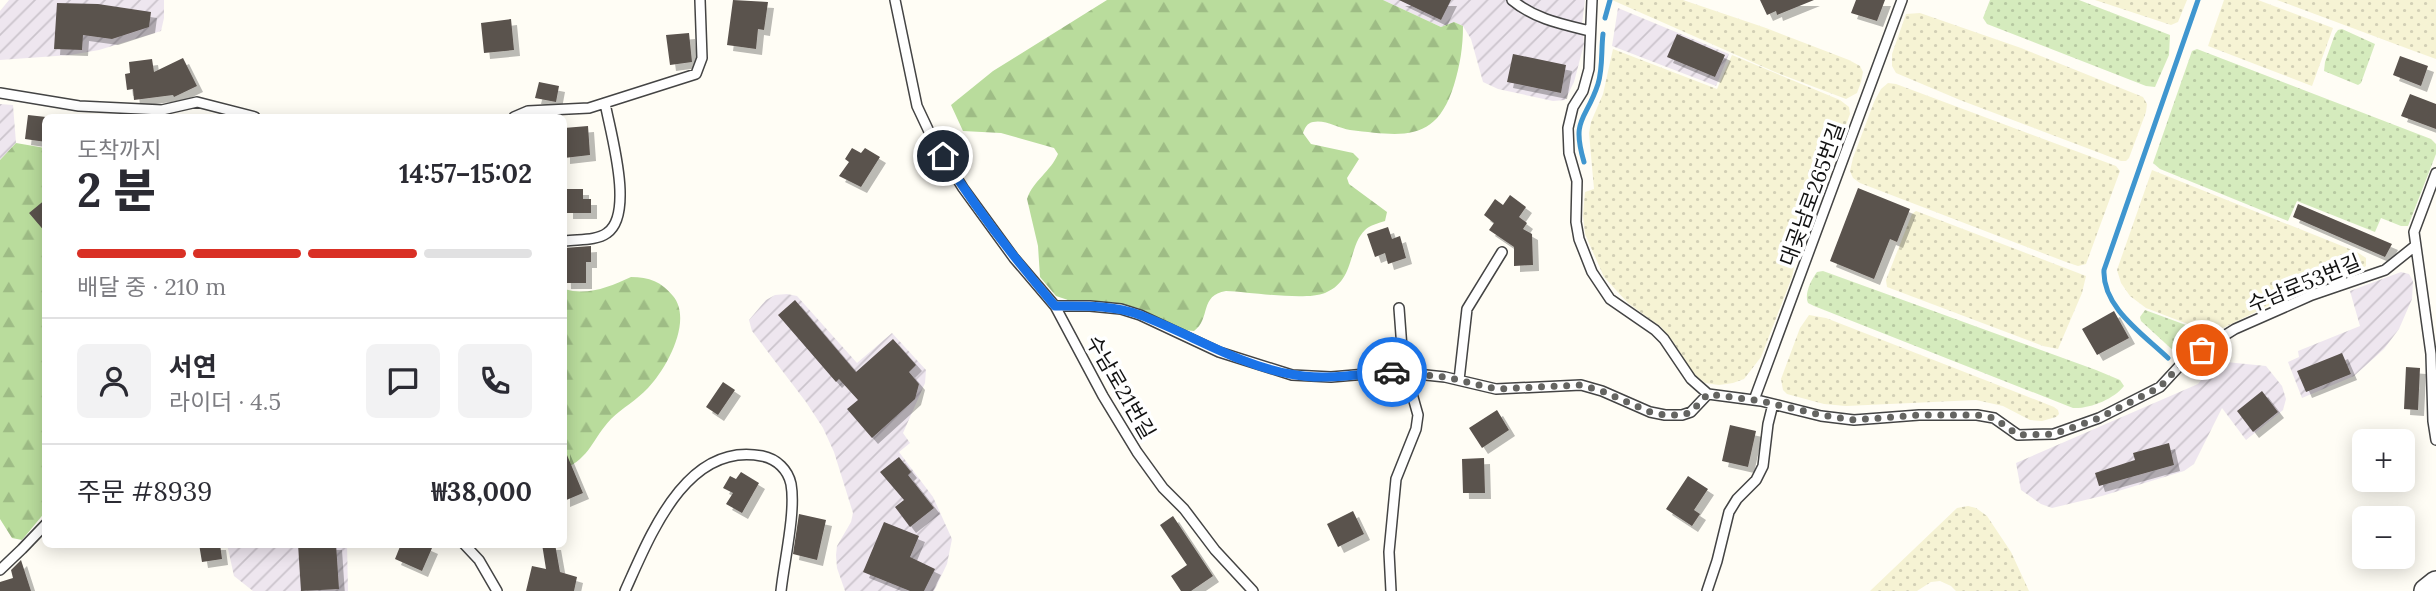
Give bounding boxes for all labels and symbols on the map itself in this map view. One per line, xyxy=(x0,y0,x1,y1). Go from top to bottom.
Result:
street label: 대곶남로265번길 xyxy=(1774,119,1850,269)
pin xyxy=(913,126,973,186)
street label: 수남로53번길 xyxy=(2243,248,2365,318)
pin xyxy=(2172,320,2232,380)
street label: 수남로21번길 xyxy=(1080,330,1162,444)
courier xyxy=(1357,337,1427,407)

